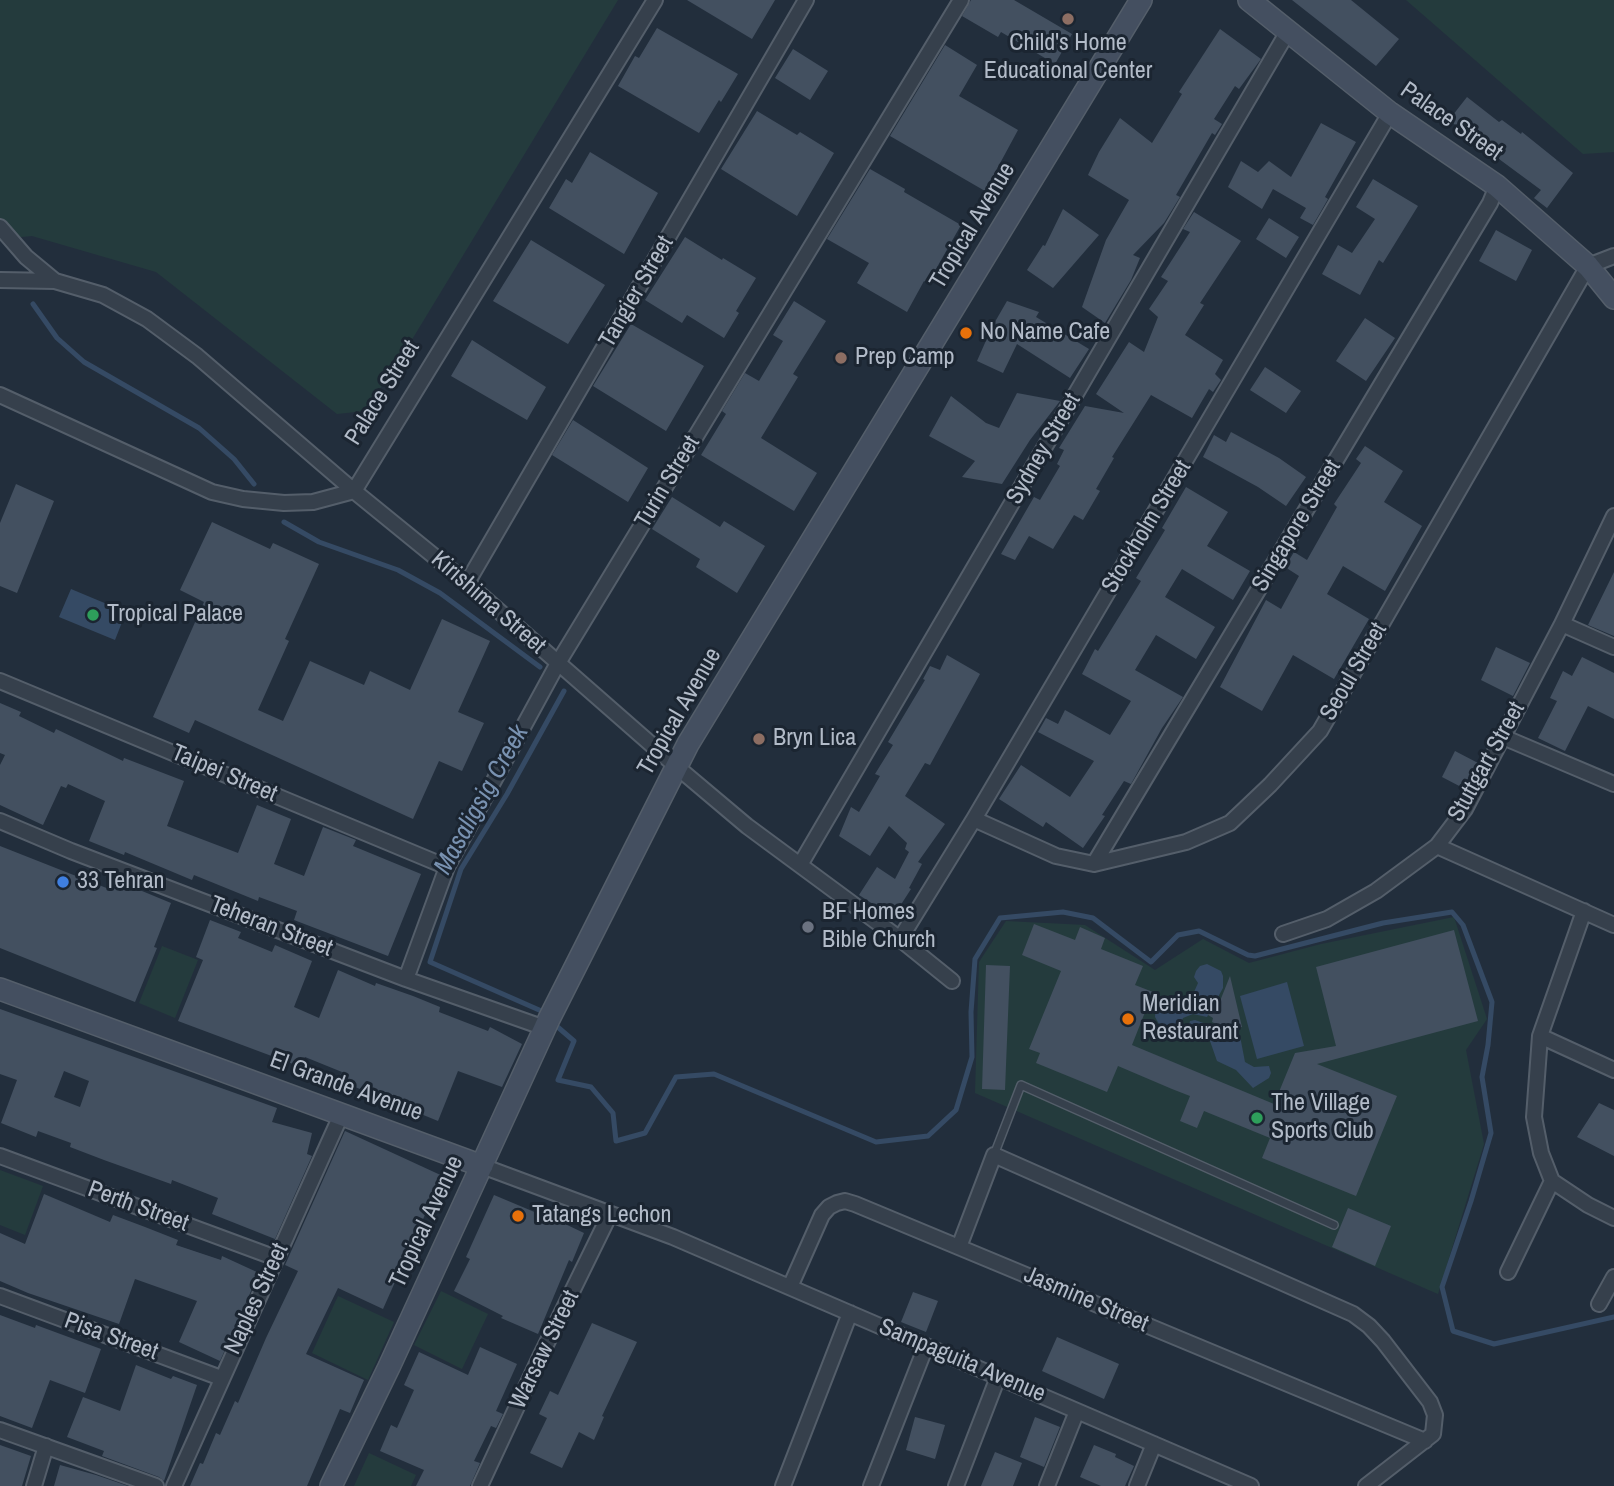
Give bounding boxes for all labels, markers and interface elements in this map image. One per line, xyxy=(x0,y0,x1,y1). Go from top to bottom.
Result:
marker: Child's Home Educational Center xyxy=(1060,11,1076,27)
place label: Child's Home Educational Center xyxy=(984,30,1152,86)
street label: Palace Street xyxy=(1394,76,1508,168)
street label: Tropical Avenue xyxy=(924,158,1022,294)
street label: Tangier Street xyxy=(594,231,680,353)
place label: No Name Cafe xyxy=(980,319,1110,347)
marker: No Name Cafe xyxy=(958,325,974,341)
street label: Palace Street xyxy=(339,335,427,451)
place label: Prep Camp xyxy=(855,344,955,372)
marker: Prep Camp xyxy=(833,350,849,366)
street label: Sydney Street xyxy=(1001,388,1087,510)
street label: Turin Street xyxy=(629,431,707,533)
street label: Stockholm Street xyxy=(1096,455,1198,599)
street label: Singapore Street xyxy=(1246,455,1348,597)
street label: Kirishima Street xyxy=(425,545,551,661)
place label: Tropical Palace xyxy=(107,601,243,629)
marker: Tropical Palace xyxy=(85,607,101,623)
street label: Seoul Street xyxy=(1314,618,1394,726)
street label: Tropical Avenue xyxy=(632,643,728,781)
street label: Stuttgart Street xyxy=(1442,697,1532,827)
water label: Masaligsig Creek xyxy=(428,720,536,880)
place label: Bryn Lica xyxy=(773,725,856,753)
marker: Bryn Lica xyxy=(751,731,767,747)
street label: Taipei Street xyxy=(167,739,281,809)
place label: 33 Tehran xyxy=(77,868,165,896)
marker: 33 Tehran xyxy=(55,874,71,890)
street label: Teheran Street xyxy=(206,890,336,964)
place label: BF Homes Bible Church xyxy=(822,899,936,955)
marker: BF Homes Bible Church xyxy=(800,919,816,935)
place label: Meridian Restaurant xyxy=(1142,991,1238,1047)
marker: Meridian Restaurant xyxy=(1120,1011,1136,1027)
street label: El Grande Avenue xyxy=(266,1046,426,1128)
place label: The Village Sports Club xyxy=(1271,1090,1374,1146)
marker: The Village Sports Club xyxy=(1249,1110,1265,1126)
street label: Tropical Avenue xyxy=(384,1151,470,1293)
street label: Perth Street xyxy=(84,1176,192,1238)
place label: Tatangs Lechon xyxy=(532,1202,671,1230)
marker: Tatangs Lechon xyxy=(510,1208,526,1224)
street label: Naples Street xyxy=(219,1239,295,1359)
street label: Jasmine Street xyxy=(1019,1261,1153,1339)
street label: Warsaw Street xyxy=(504,1286,586,1414)
street label: Pisa Street xyxy=(60,1307,162,1367)
street label: Sampaguita Avenue xyxy=(874,1313,1050,1409)

